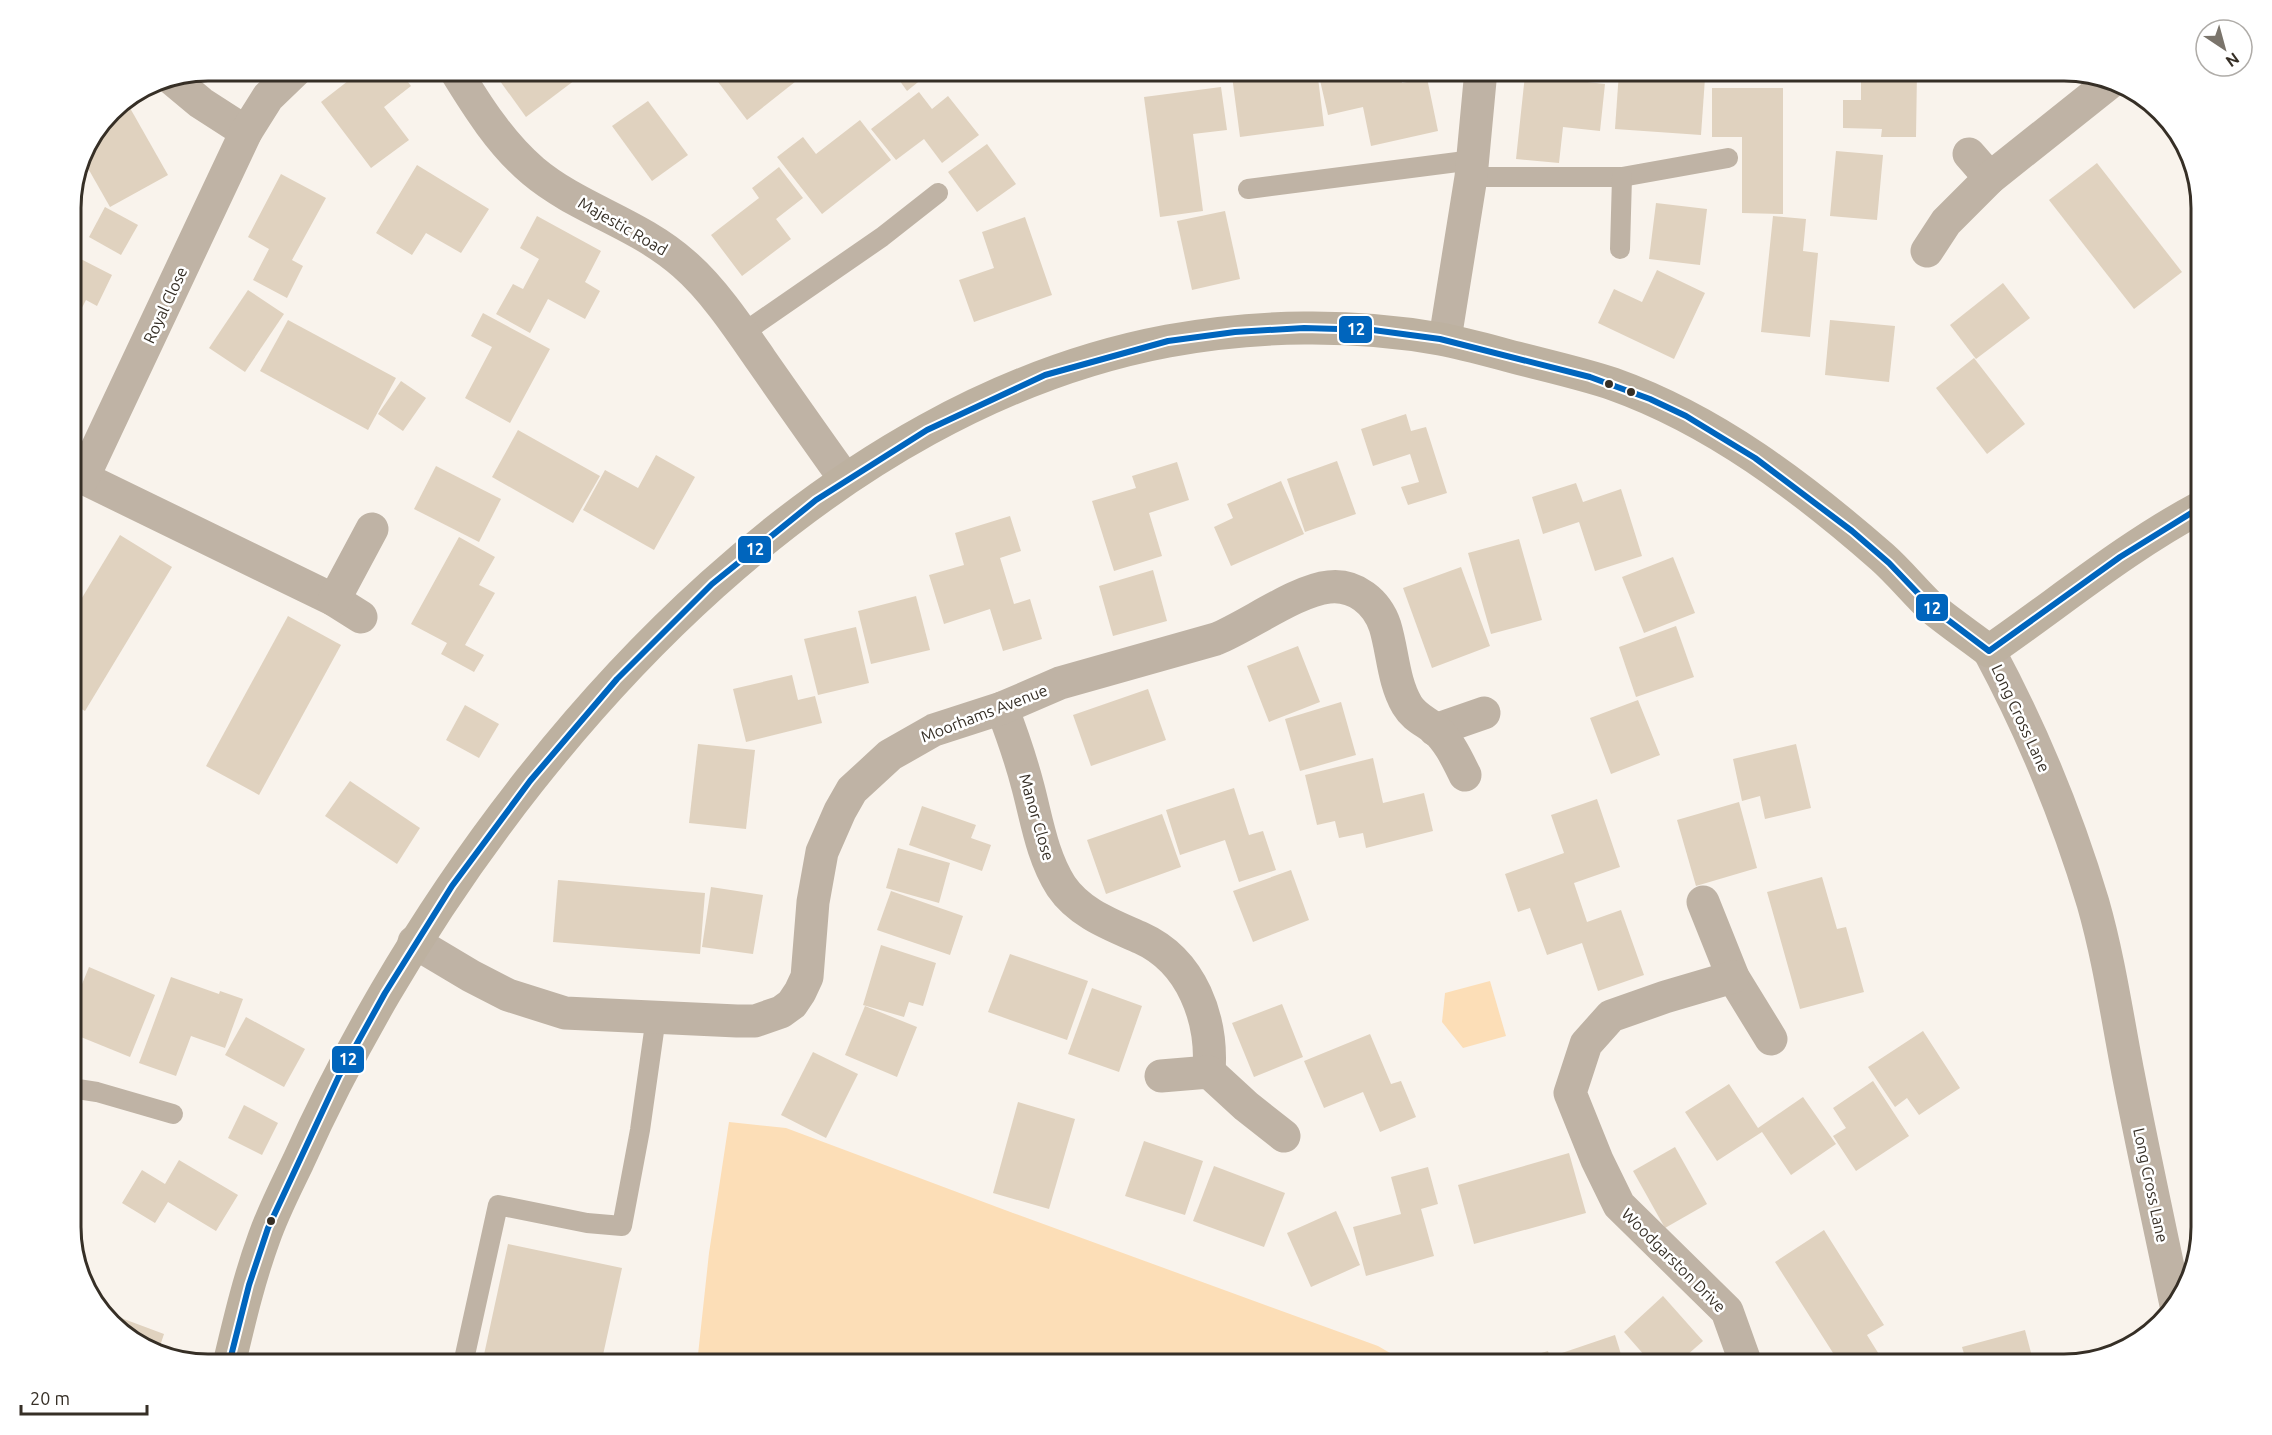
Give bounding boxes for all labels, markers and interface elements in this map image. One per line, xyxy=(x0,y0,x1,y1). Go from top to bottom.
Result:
north arrow xyxy=(2194,18,2254,78)
text: N xyxy=(2223,49,2243,71)
street label: Majestic Road xyxy=(575,193,671,259)
street label: Royal Close xyxy=(139,264,191,346)
line badge: 12 xyxy=(1338,315,1373,344)
text: 12 xyxy=(1347,320,1365,338)
unlabelled marker xyxy=(1603,378,1615,390)
unlabelled marker xyxy=(1625,386,1637,398)
line badge: 12 xyxy=(737,535,772,564)
text: 12 xyxy=(746,540,764,558)
line badge: 12 xyxy=(1915,593,1949,622)
text: 12 xyxy=(1923,599,1941,617)
street label: Long Cross Lane xyxy=(1988,661,2054,775)
street label: Moorhams Avenue xyxy=(918,681,1050,745)
street label: Manor Close xyxy=(1016,772,1058,862)
line badge: 12 xyxy=(331,1045,365,1074)
text: 12 xyxy=(339,1050,357,1068)
street label: Long Cross Lane xyxy=(2130,1126,2172,1244)
street label: Woodgarston Drive xyxy=(1618,1204,1730,1316)
unlabelled marker xyxy=(265,1215,277,1227)
scale bar xyxy=(21,1378,147,1416)
text: 20 m xyxy=(30,1388,70,1408)

